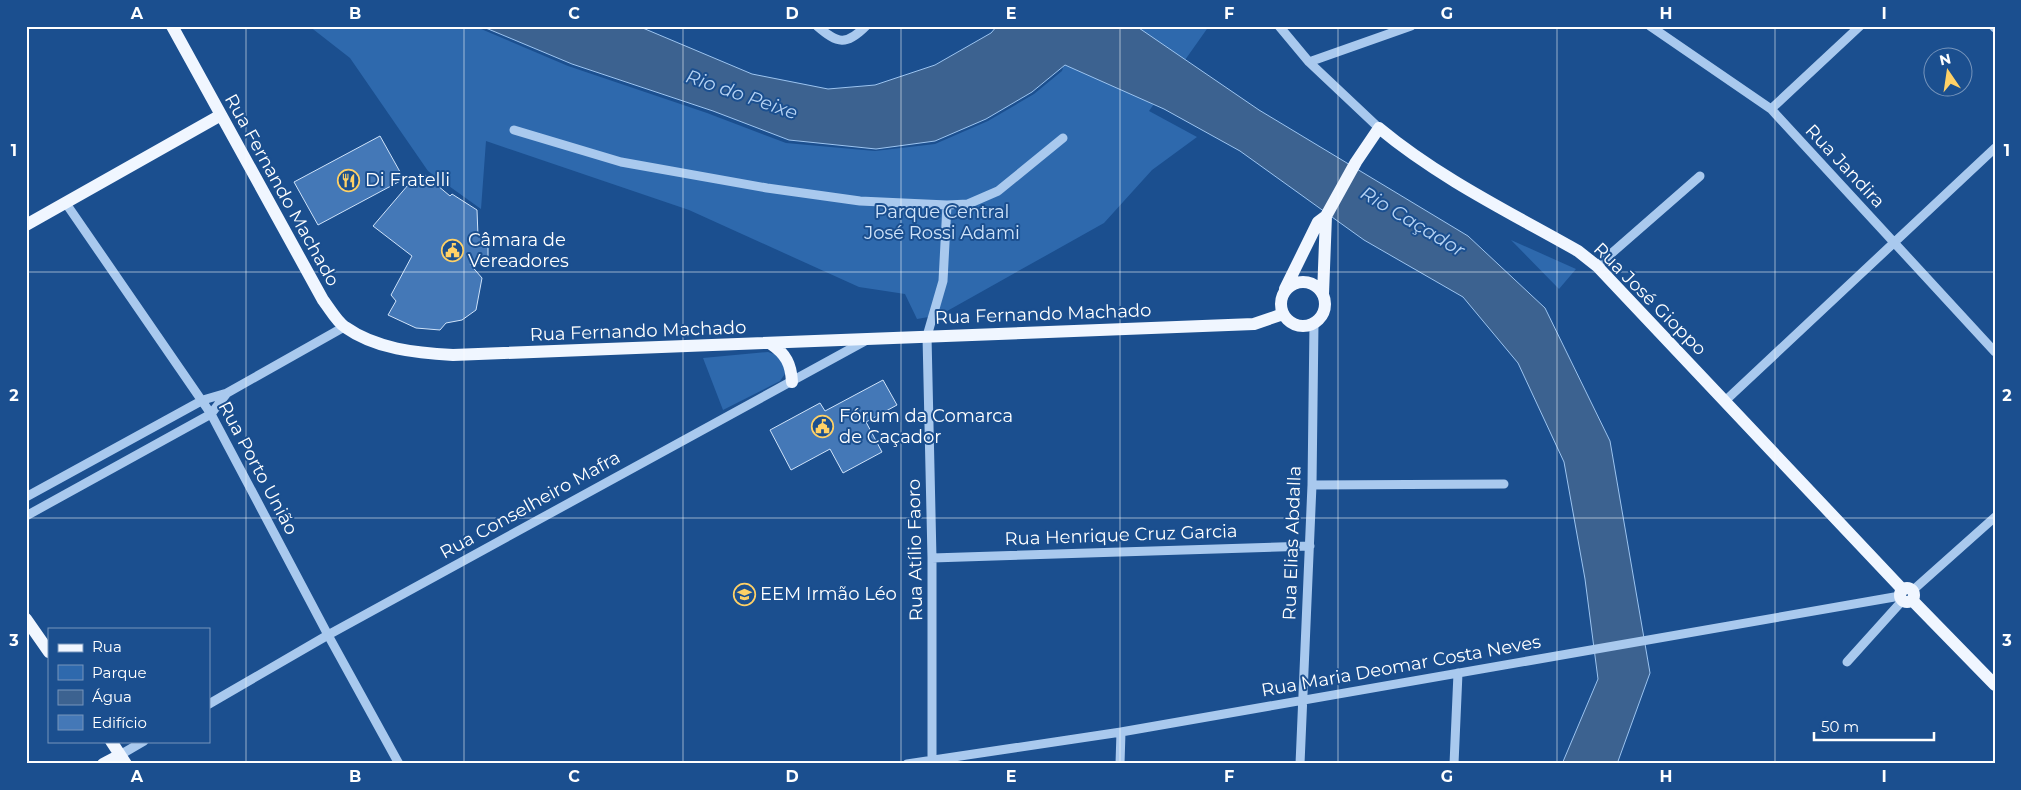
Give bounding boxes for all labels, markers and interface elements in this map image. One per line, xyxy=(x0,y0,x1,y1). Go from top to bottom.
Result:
text: A xyxy=(130,4,144,23)
text: B xyxy=(349,4,361,23)
text: C xyxy=(568,4,580,23)
text: D xyxy=(785,4,799,23)
text: E xyxy=(1006,4,1016,23)
text: F xyxy=(1224,4,1234,23)
text: G xyxy=(1441,4,1453,23)
text: H xyxy=(1660,4,1672,23)
text: I xyxy=(1881,4,1887,23)
north arrow xyxy=(1924,48,1974,98)
text: N xyxy=(1938,49,1953,69)
water label: Rio do Peixe xyxy=(683,65,801,124)
street label: Rua Fernando Machado xyxy=(220,90,344,290)
street label: Rua Jandira xyxy=(1801,120,1889,212)
text: 1 xyxy=(11,141,17,160)
text: 1 xyxy=(2004,141,2010,160)
restaurant icon: Di Fratelli xyxy=(337,168,361,192)
place label: Di Fratelli xyxy=(365,169,450,191)
water label: Rio Caçador xyxy=(1356,181,1469,262)
park label: Parque Central José Rossi Adami xyxy=(863,201,1020,244)
place label: Câmara de Vereadores xyxy=(468,229,569,272)
public building icon: Câmara de Vereadores xyxy=(440,238,464,262)
street label: Rua José Gioppo xyxy=(1589,238,1711,360)
street label: Rua Fernando Machado xyxy=(934,299,1152,329)
street label: Rua Fernando Machado xyxy=(529,316,747,346)
text: 2 xyxy=(9,386,19,405)
text: 2 xyxy=(2002,386,2012,405)
street label: Rua Porto União xyxy=(214,397,302,539)
place label: Fórum da Comarca de Caçador xyxy=(839,405,1013,448)
public building icon: Fórum da Comarca de Caçador xyxy=(811,414,835,438)
street label: Rua Conselheiro Mafra xyxy=(436,446,624,564)
street label: Rua Elias Abdalla xyxy=(1278,465,1306,621)
street label: Rua Atílio Faoro xyxy=(903,479,927,621)
street label: Rua Henrique Cruz Garcia xyxy=(1004,520,1238,550)
school or university icon: EEM Irmão Léo xyxy=(732,582,756,606)
place label: EEM Irmão Léo xyxy=(760,583,897,605)
legend xyxy=(48,628,210,742)
text: 3 xyxy=(8,631,19,650)
street label: Rua Maria Deomar Costa Neves xyxy=(1260,631,1543,701)
text: 3 xyxy=(2001,631,2012,650)
text: Rua xyxy=(92,637,122,656)
text: Parque xyxy=(92,663,147,682)
text: Água xyxy=(92,687,132,706)
scale bar xyxy=(1814,710,1934,742)
text: Edifício xyxy=(92,713,147,732)
text: 50 m xyxy=(1821,717,1859,736)
text: A xyxy=(130,767,144,786)
text: B xyxy=(349,767,361,786)
text: C xyxy=(568,767,580,786)
text: D xyxy=(785,767,799,786)
text: E xyxy=(1006,767,1016,786)
text: F xyxy=(1224,767,1234,786)
text: G xyxy=(1441,767,1453,786)
text: H xyxy=(1660,767,1672,786)
text: I xyxy=(1881,767,1887,786)

